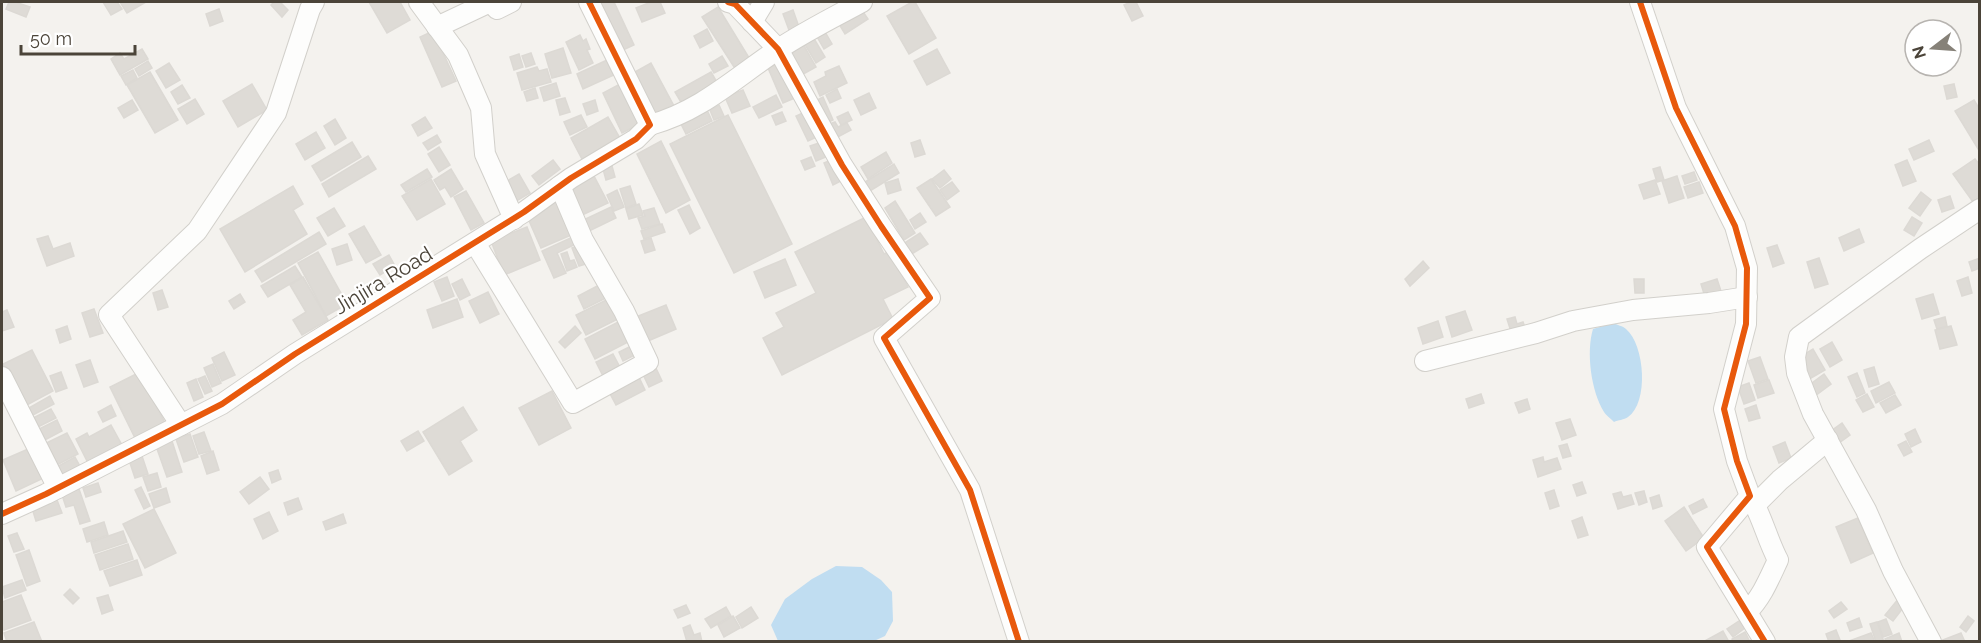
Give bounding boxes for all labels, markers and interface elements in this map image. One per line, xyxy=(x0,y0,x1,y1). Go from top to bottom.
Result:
scale bar xyxy=(21,18,135,56)
north arrow xyxy=(1903,18,1963,78)
text: 50 m xyxy=(30,28,72,49)
text: N xyxy=(1908,44,1930,61)
street label: Jinjira Road xyxy=(329,241,437,319)

